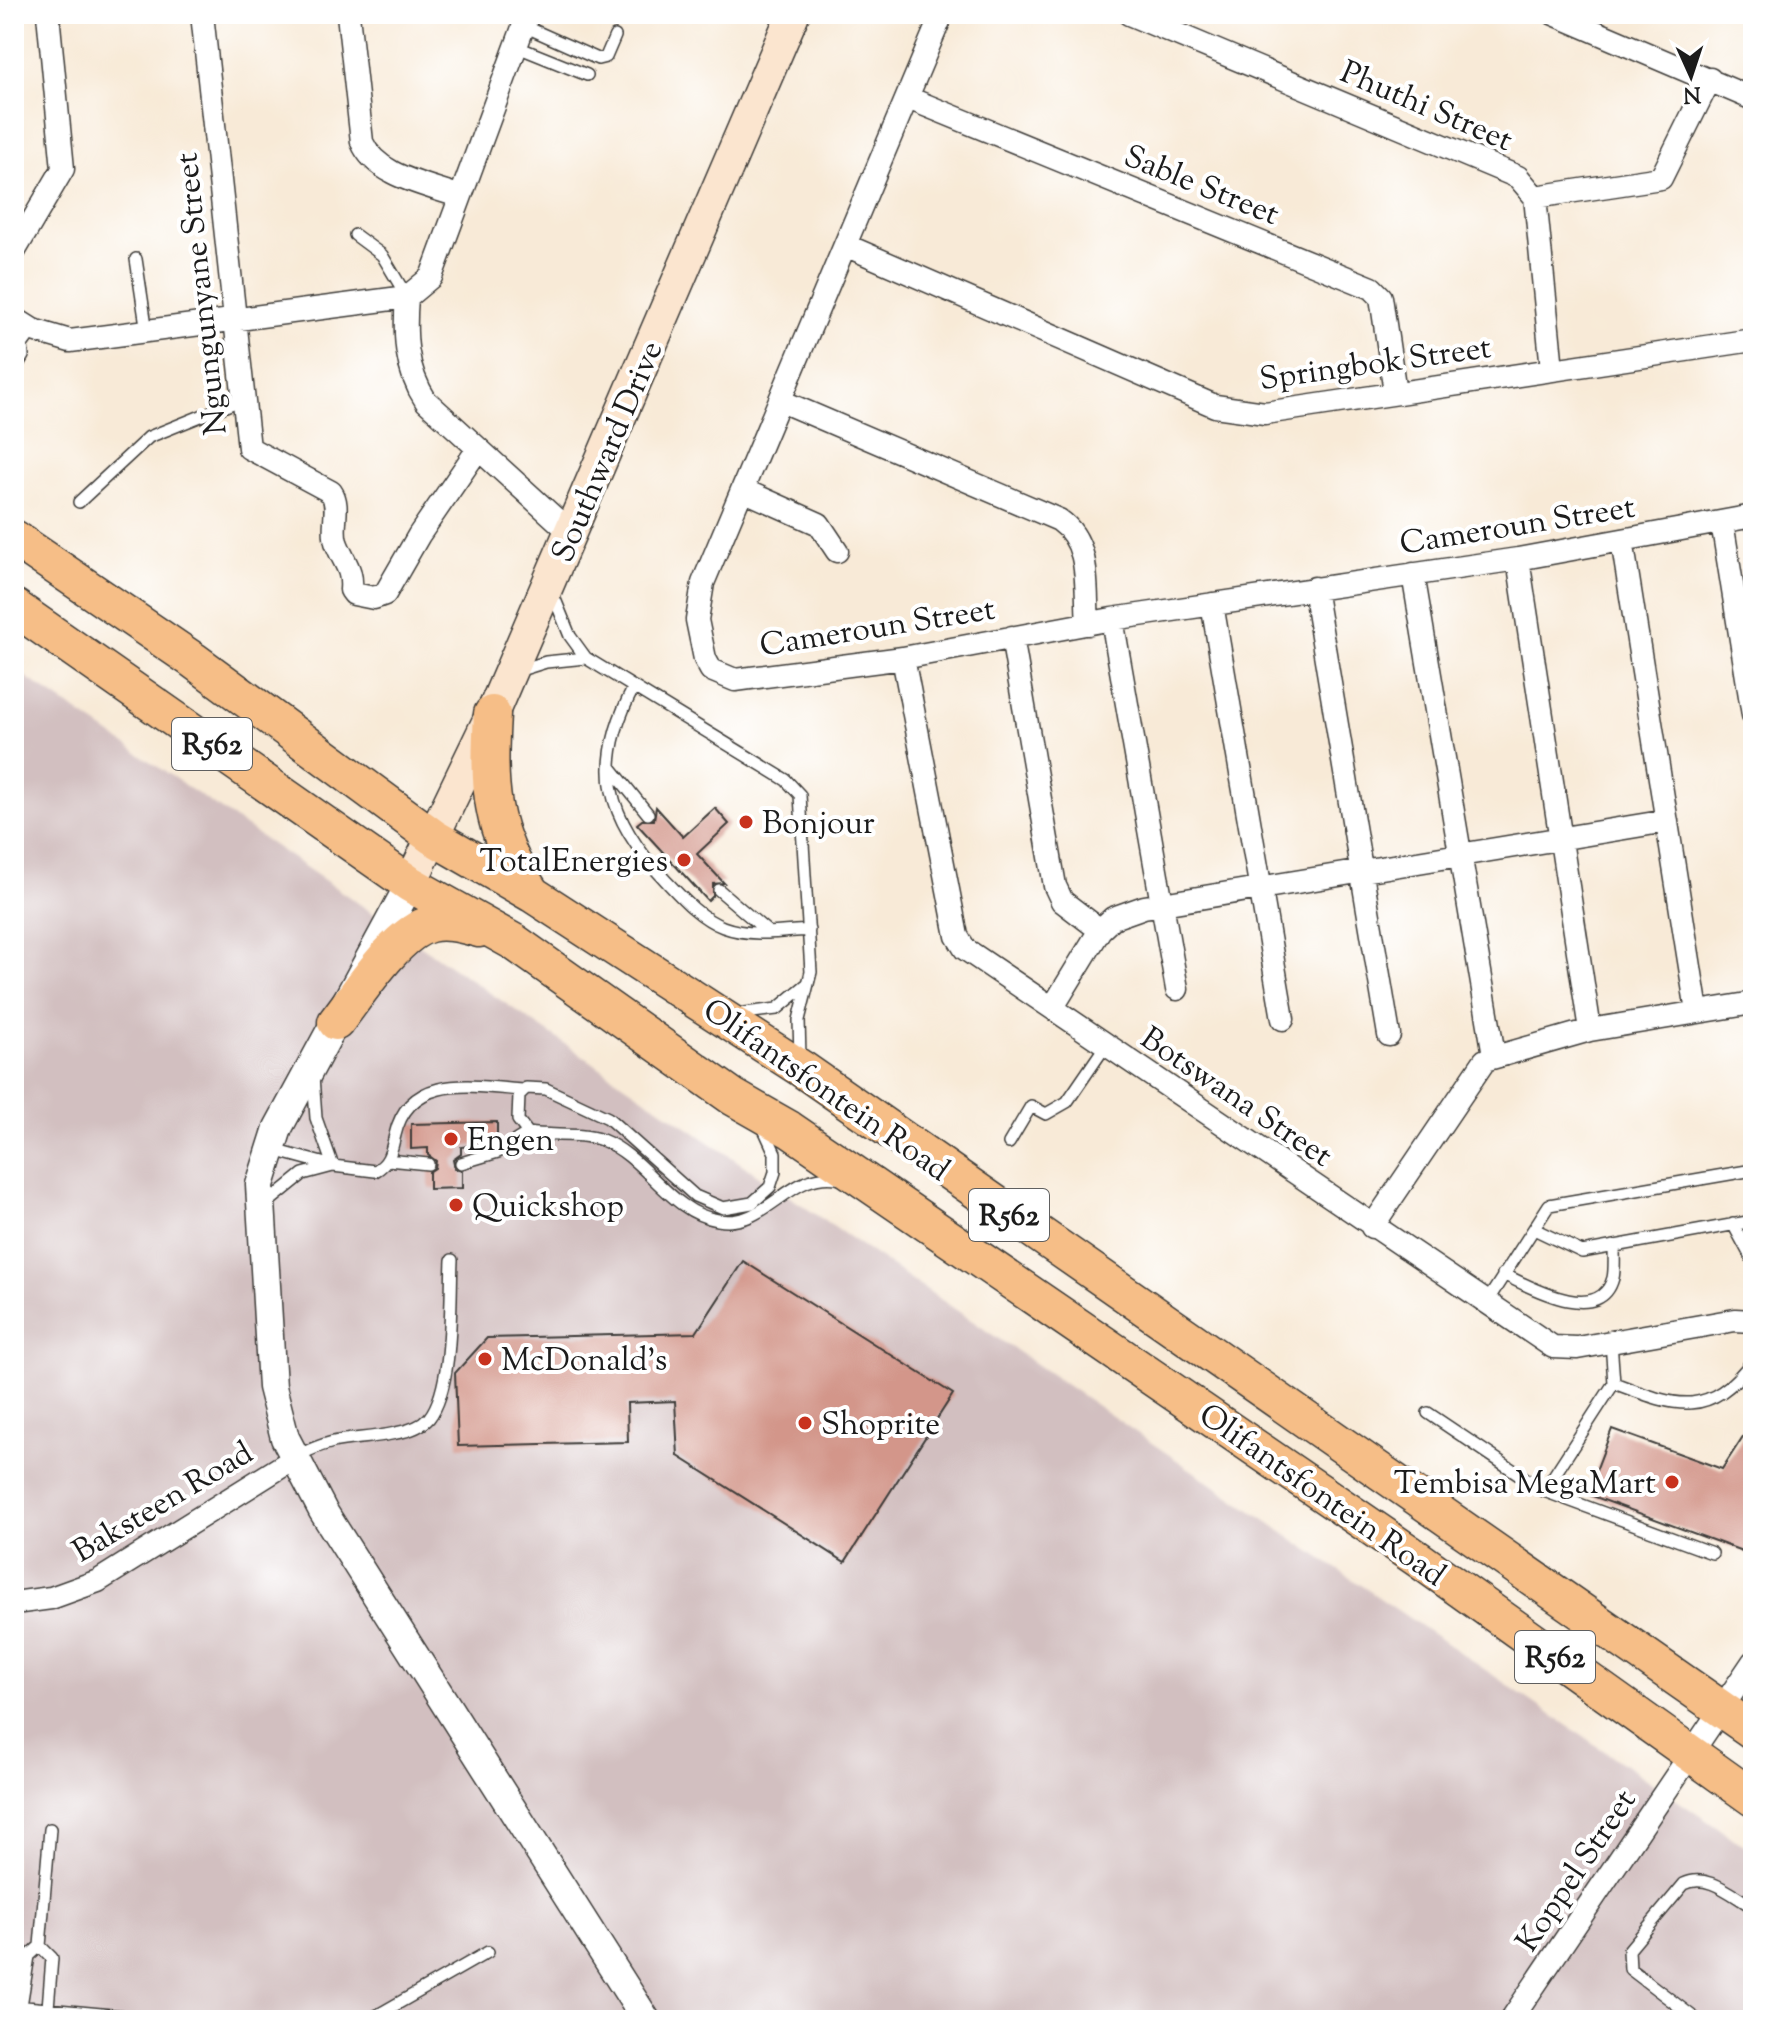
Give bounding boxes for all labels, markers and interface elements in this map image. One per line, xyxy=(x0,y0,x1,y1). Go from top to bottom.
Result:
north arrow xyxy=(1651,36,1731,116)
street label: Phuthi Street xyxy=(1333,51,1519,165)
text: N xyxy=(1682,77,1701,109)
street label: Sable Street xyxy=(1116,135,1285,239)
street label: Ngungunyane Street xyxy=(165,150,241,437)
street label: Springbok Street xyxy=(1257,326,1494,404)
street label: Southward Drive xyxy=(541,334,676,570)
street label: Cameroun Street xyxy=(1397,486,1638,568)
street label: Cameroun Street xyxy=(757,588,998,670)
road number: R562 xyxy=(172,718,252,770)
place label: Bonjour xyxy=(762,802,875,848)
marker: Bonjour xyxy=(737,813,755,831)
place label: TotalEnergies xyxy=(479,840,668,886)
marker: TotalEnergies xyxy=(675,851,693,869)
street label: Olifantsfontein Road xyxy=(692,989,958,1194)
street label: Botswana Street xyxy=(1130,1017,1341,1180)
place label: Engen xyxy=(467,1119,554,1165)
marker: Engen xyxy=(442,1130,460,1148)
place label: Quickshop xyxy=(472,1185,624,1231)
road number: R562 xyxy=(969,1189,1049,1241)
marker: Quickshop xyxy=(447,1196,465,1214)
place label: McDonald's xyxy=(501,1339,667,1385)
marker: McDonald's xyxy=(476,1350,494,1368)
street label: Olifantsfontein Road xyxy=(1188,1394,1454,1599)
place label: Shoprite xyxy=(821,1403,940,1449)
marker: Shoprite xyxy=(796,1414,814,1432)
street label: Baksteen Road xyxy=(65,1431,263,1576)
place label: Tembisa MegaMart xyxy=(1394,1462,1656,1508)
marker: Tembisa MegaMart xyxy=(1663,1473,1681,1491)
road number: R562 xyxy=(1515,1631,1595,1683)
street label: Koppel Street xyxy=(1506,1781,1649,1962)

